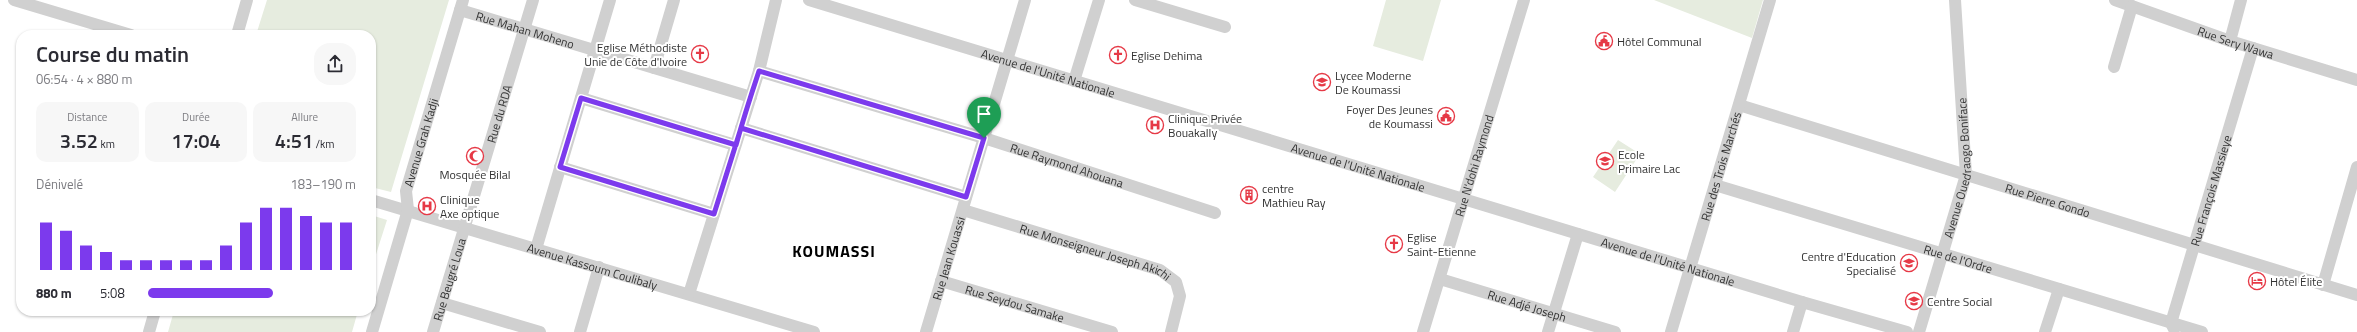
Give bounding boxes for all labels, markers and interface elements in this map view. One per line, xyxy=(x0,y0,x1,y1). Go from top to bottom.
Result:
street label: Rue Mahan Moheno xyxy=(474,6,577,53)
street label: Rue Sery Wawa xyxy=(2195,21,2276,63)
public building icon: Hôtel Communal xyxy=(1594,31,1614,51)
place label: Hôtel Communal xyxy=(1617,32,1701,51)
text: Course du matin xyxy=(36,37,189,71)
place label: Eglise Méthodiste Unie de Côte d'Ivoire xyxy=(584,38,687,71)
button: share xyxy=(314,43,356,85)
street label: Avenue de l'Unité Nationale xyxy=(979,43,1117,102)
church icon: Eglise Méthodiste Unie de Côte d'Ivoire xyxy=(690,44,710,64)
church icon: Eglise Dehima xyxy=(1108,45,1128,65)
place label: Eglise Dehima xyxy=(1131,46,1202,65)
place label: Lycee Moderne De Koumassi xyxy=(1335,66,1411,99)
text: 06:54 · 4 × 880 m xyxy=(36,69,132,89)
school or university icon: Lycee Moderne De Koumassi xyxy=(1312,72,1332,92)
street label: Rue du RDA xyxy=(481,82,516,145)
street label: Avenue Grah Kadji xyxy=(398,96,443,189)
pin xyxy=(967,97,1001,138)
street label: Avenue Ouedraogo Boniface xyxy=(1938,97,1976,240)
place label: Foyer Des Jeunes de Koumassi xyxy=(1346,100,1433,133)
icon: arrive xyxy=(973,103,995,125)
public building icon: Foyer Des Jeunes de Koumassi xyxy=(1436,106,1456,126)
text: Distance xyxy=(67,109,107,125)
text: Durée xyxy=(182,109,210,125)
text: Allure xyxy=(291,109,318,125)
place label: Clinique Privée Bouakally xyxy=(1168,109,1242,142)
street label: Rue des Trois Marchés xyxy=(1695,109,1746,223)
street label: Rue N'dohi Raymond xyxy=(1449,112,1498,219)
hospital icon: Clinique Privée Bouakally xyxy=(1145,115,1165,135)
text: 3.52 xyxy=(60,125,98,156)
text: 17:04 xyxy=(171,125,221,156)
text: 4:51 xyxy=(275,125,313,156)
street label: Rue François Massieye xyxy=(2185,133,2236,248)
text: km xyxy=(98,136,115,152)
text: /km xyxy=(313,136,335,152)
street label: Rue Raymond Ahouana xyxy=(1008,138,1126,192)
street label: Avenue de l'Unité Nationale xyxy=(1289,138,1427,196)
place label: Ecole Primaire Lac xyxy=(1618,145,1680,178)
mosque icon: Mosquée Bilal xyxy=(465,146,485,166)
school or university icon: Ecole Primaire Lac xyxy=(1595,151,1615,171)
place label: Mosquée Bilal xyxy=(440,165,510,184)
text: Dénivelé xyxy=(36,174,83,194)
text: 183–190 m xyxy=(290,174,356,194)
street label: Rue Pierre Gondo xyxy=(2003,178,2093,222)
place label: centre Mathieu Ray xyxy=(1262,179,1326,212)
building icon: centre Mathieu Ray xyxy=(1239,185,1259,205)
place label: Clinique Axe optique xyxy=(440,190,499,223)
hospital icon: Clinique Axe optique xyxy=(417,196,437,216)
street label: Rue Jean Kouassi xyxy=(927,214,969,302)
street label: Rue Monseigneur Joseph Akichi xyxy=(1018,218,1175,285)
place label: Eglise Saint-Etienne xyxy=(1407,228,1476,261)
street label: Avenue de l'Unité Nationale xyxy=(1599,232,1737,291)
church icon: Eglise Saint-Etienne xyxy=(1384,234,1404,254)
street label: Rue Beugré Loua xyxy=(427,236,470,323)
street label: Avenue Kassoum Coulibaly xyxy=(525,238,660,294)
district label: KOUMASSI xyxy=(792,239,876,263)
street label: Rue de l'Ordre xyxy=(1921,239,1995,278)
place label: Centre d'Education Specialisé xyxy=(1801,247,1896,280)
school or university icon: Centre d'Education Specialisé xyxy=(1899,253,1919,273)
hotel icon: Hôtel Élite xyxy=(2247,271,2267,291)
place label: Hôtel Élite xyxy=(2270,272,2322,291)
street label: Rue Seydou Samake xyxy=(963,279,1067,327)
text: 880 m xyxy=(36,283,72,303)
text: 5:08 xyxy=(100,283,125,303)
street label: Rue Adjé Joseph xyxy=(1485,284,1569,326)
school or university icon: Centre Social xyxy=(1904,291,1924,311)
place label: Centre Social xyxy=(1927,292,1992,311)

